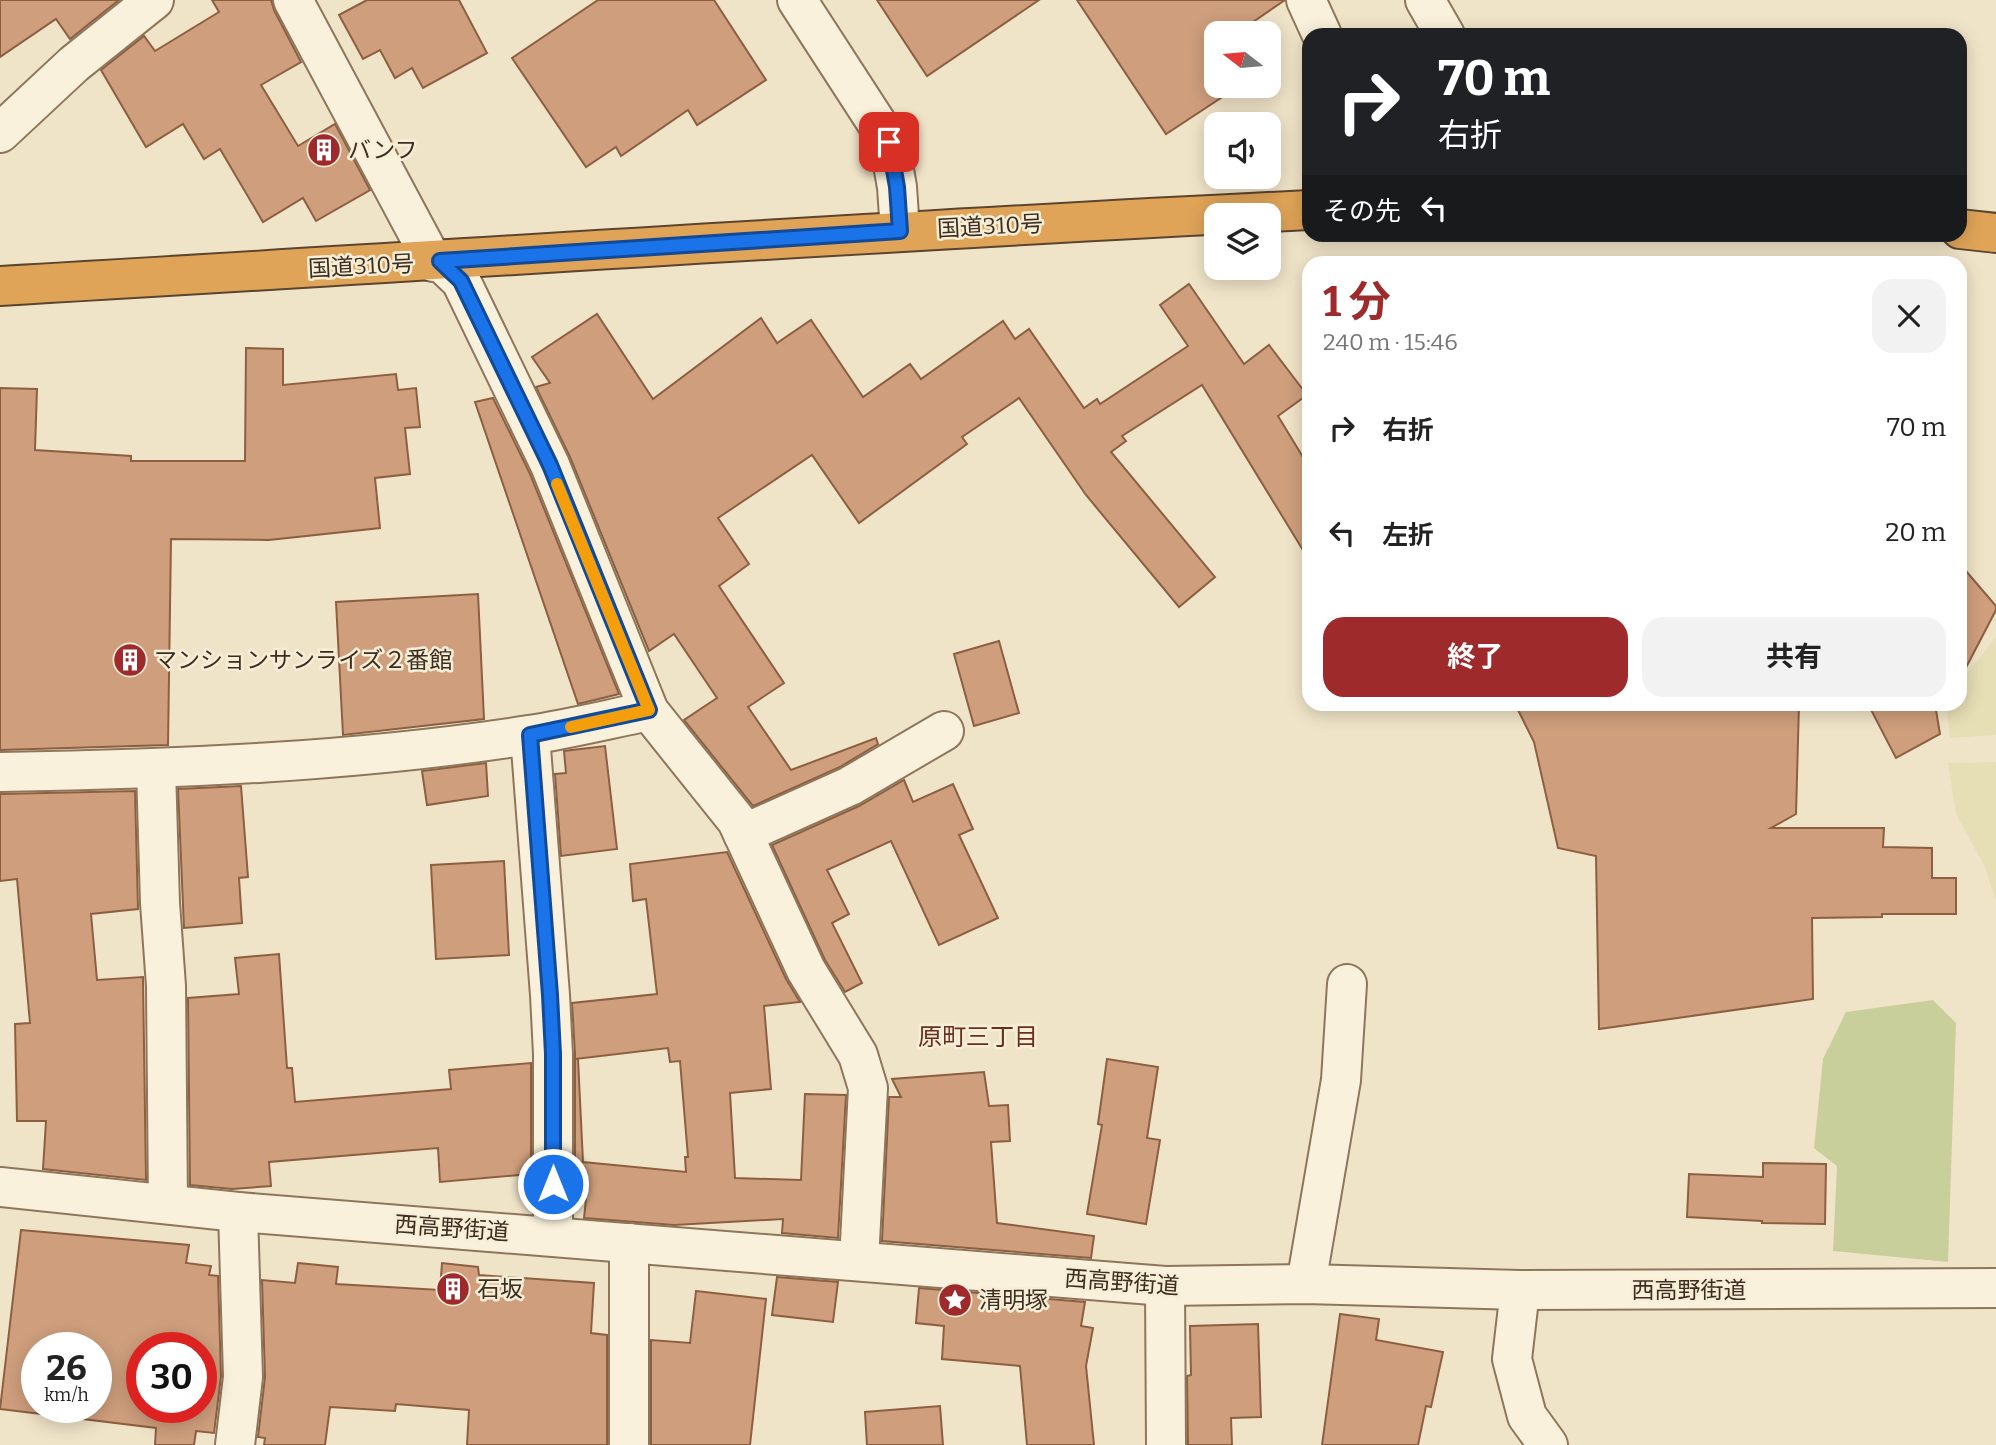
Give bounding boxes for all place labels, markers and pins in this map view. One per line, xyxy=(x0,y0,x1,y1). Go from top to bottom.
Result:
pin xyxy=(859,112,919,172)
building icon: バンフ xyxy=(305,131,343,169)
place label: バンフ xyxy=(348,136,417,164)
building icon: マンションサンライズ２番館 xyxy=(111,641,149,679)
place label: マンションサンライズ２番館 xyxy=(154,646,452,674)
building icon: 石坂 xyxy=(434,1270,472,1308)
place label: 石坂 xyxy=(477,1275,523,1303)
place icon: 清明塚 xyxy=(936,1281,974,1319)
place label: 清明塚 xyxy=(979,1286,1048,1314)

